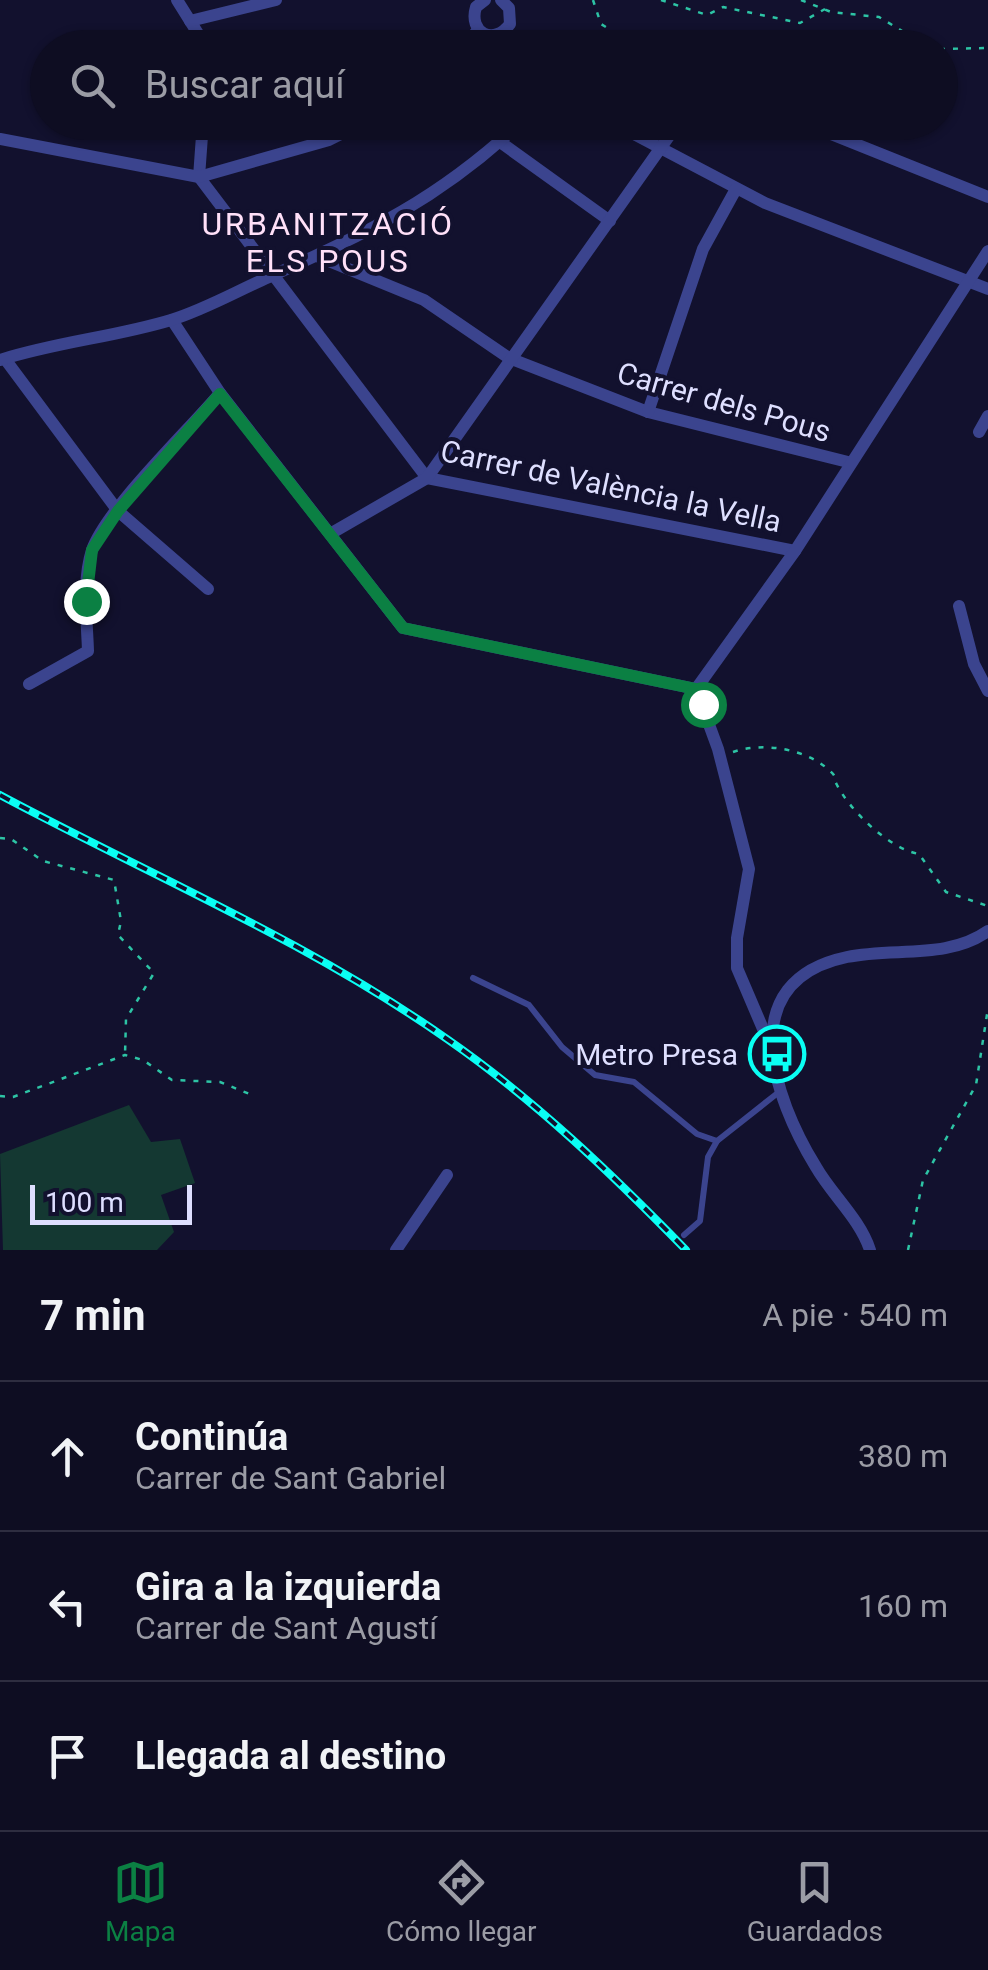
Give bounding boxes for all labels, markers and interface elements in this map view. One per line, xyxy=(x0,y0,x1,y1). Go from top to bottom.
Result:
search box xyxy=(30,30,958,140)
icon: search xyxy=(65,58,120,113)
text: Buscar aquí xyxy=(145,63,345,107)
district label: URBANITZACIÓ ELS POUS xyxy=(201,205,455,280)
street label: Carrer dels Pous xyxy=(613,355,835,449)
street label: Carrer de València la Vella xyxy=(438,433,784,539)
route end xyxy=(64,579,110,625)
route start xyxy=(681,682,727,728)
bus stop icon: Metro Presa xyxy=(747,1024,807,1084)
place label: Metro Presa xyxy=(575,1037,738,1072)
scale bar xyxy=(30,1180,192,1224)
text: 100 m xyxy=(45,1186,124,1219)
text: 7 min xyxy=(40,1291,146,1340)
text: A pie · 540 m xyxy=(762,1296,948,1334)
text: Continúa xyxy=(135,1415,288,1459)
icon: ahead xyxy=(40,1429,95,1484)
text: 380 m xyxy=(858,1437,948,1475)
text: Carrer de Sant Gabriel xyxy=(135,1459,446,1497)
text: Gira a la izquierda xyxy=(135,1565,441,1609)
icon: left xyxy=(40,1579,95,1634)
text: 160 m xyxy=(858,1587,948,1625)
text: Carrer de Sant Agustí xyxy=(135,1609,437,1647)
icon: arrive xyxy=(40,1729,95,1784)
text: Llegada al destino xyxy=(135,1734,446,1778)
tab: Mapa xyxy=(105,1855,176,1948)
tab: Cómo llegar xyxy=(386,1855,537,1948)
tab: Guardados xyxy=(747,1855,883,1948)

